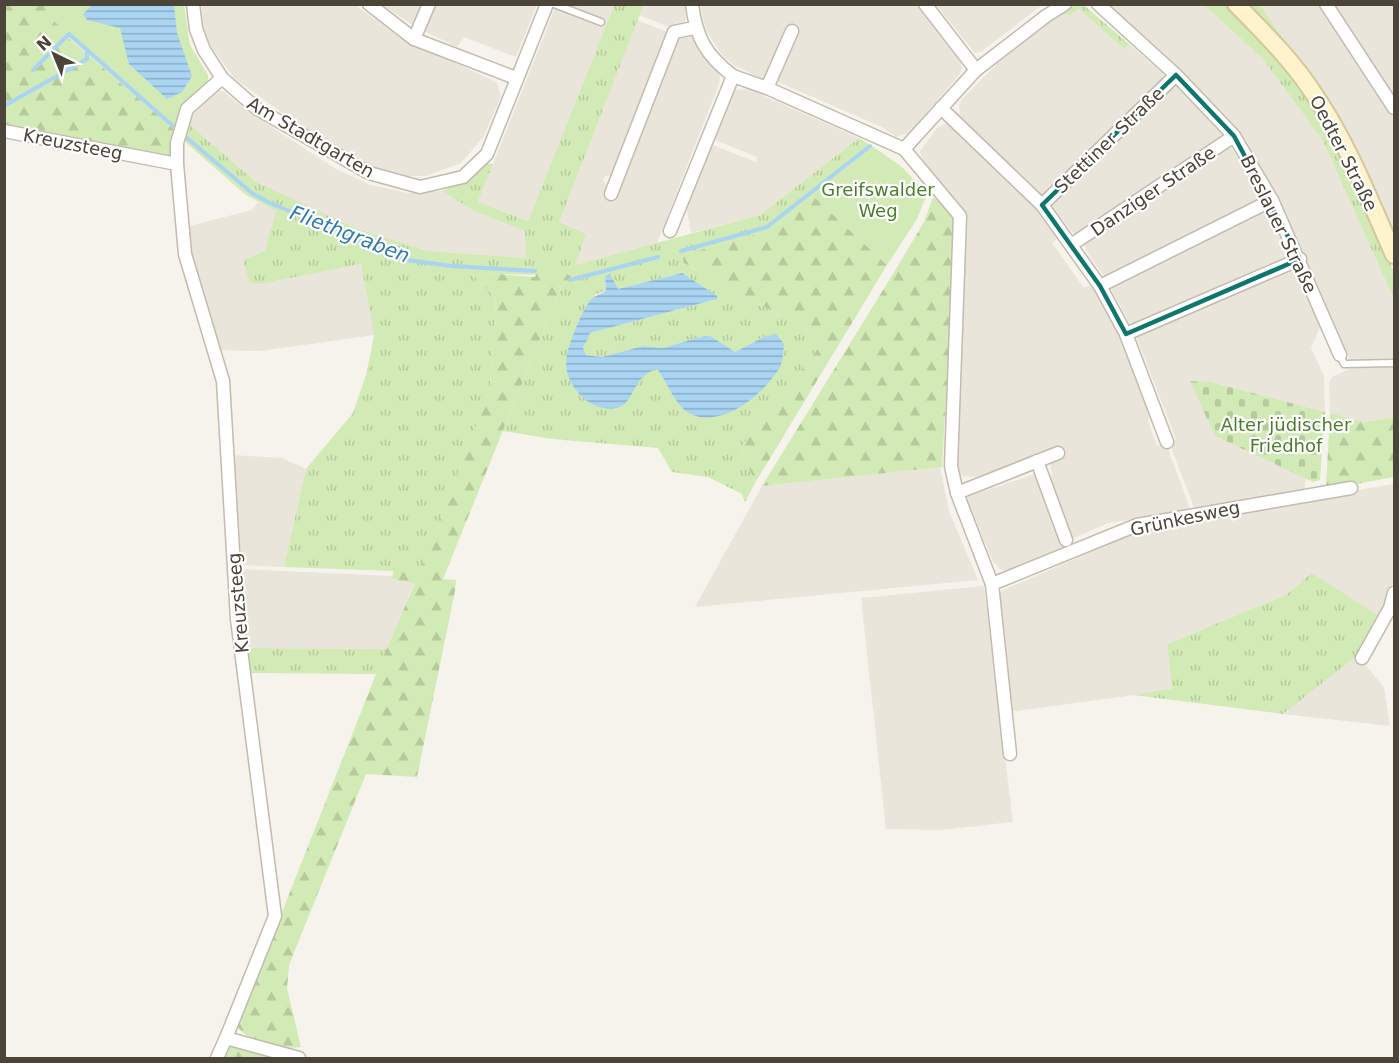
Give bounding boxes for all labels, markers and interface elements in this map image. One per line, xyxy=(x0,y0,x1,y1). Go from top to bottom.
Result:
north arrow xyxy=(24,24,84,84)
text: N xyxy=(33,32,55,55)
street label: Stettiner Straße xyxy=(1050,83,1168,197)
street label: Am Stadtgarten xyxy=(244,92,378,182)
street label: Oedter Straße xyxy=(1306,92,1382,214)
street label: Kreuzsteeg xyxy=(22,124,124,164)
street label: Danziger Straße xyxy=(1087,142,1219,240)
street label: Breslauer Straße xyxy=(1237,152,1321,296)
park label: Greifswalder Weg xyxy=(821,179,935,221)
water label: Fliethgraben xyxy=(287,200,413,268)
park label: Alter jüdischer Friedhof xyxy=(1221,414,1352,456)
street label: Grünkesweg xyxy=(1128,496,1242,540)
street label: Kreuzsteeg xyxy=(223,552,253,654)

